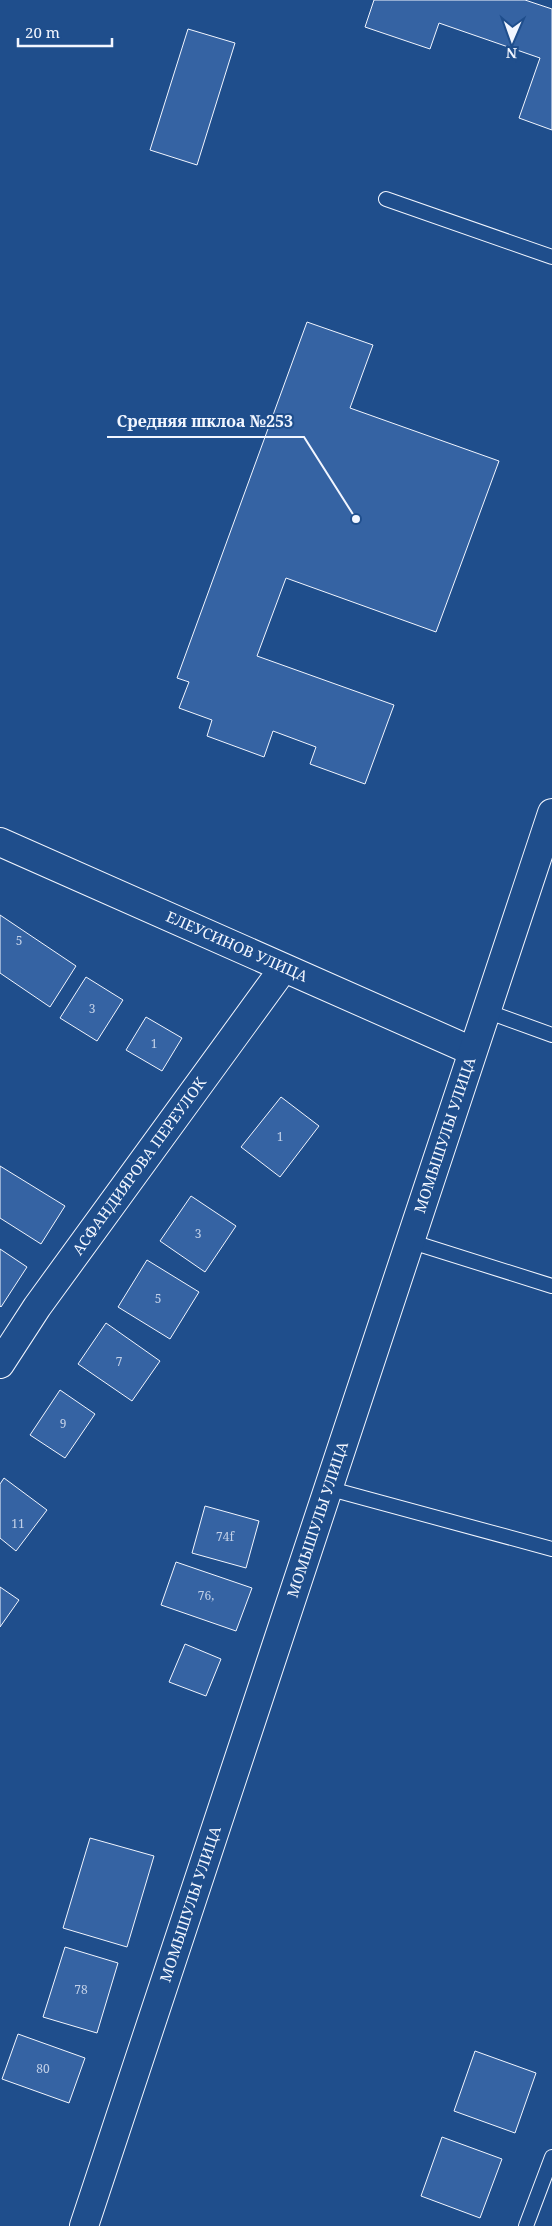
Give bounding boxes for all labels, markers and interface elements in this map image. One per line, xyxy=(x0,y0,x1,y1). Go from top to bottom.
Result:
scale bar xyxy=(18,15,111,47)
north arrow xyxy=(487,15,537,65)
text: 20 m xyxy=(25,22,60,42)
text: N xyxy=(506,44,517,63)
callout: Средняя шклоа №253 xyxy=(107,406,304,437)
text: Средняя шклоа №253 xyxy=(117,410,293,432)
street label: ЕЛЕУСИНОВ УЛИЦА xyxy=(163,906,312,986)
house number: 5 xyxy=(16,932,22,949)
house number: 3 xyxy=(89,1000,96,1017)
house number: 1 xyxy=(151,1035,157,1052)
street label: МОМЫШУЛЫ УЛИЦА xyxy=(409,1054,480,1216)
street label: АСФАНДИЯРОВА ПЕРЕУЛОК xyxy=(67,1072,210,1259)
house number: 1 xyxy=(277,1128,283,1145)
house number: 3 xyxy=(195,1225,202,1242)
house number: 5 xyxy=(155,1290,161,1307)
house number: 7 xyxy=(116,1353,123,1370)
house number: 9 xyxy=(60,1415,66,1432)
street label: МОМЫШУЛЫ УЛИЦА xyxy=(282,1438,352,1600)
house number: 11 xyxy=(11,1515,25,1532)
house number: 74f xyxy=(216,1528,235,1545)
house number: 76, xyxy=(198,1587,214,1604)
street label: МОМЫШУЛЫ УЛИЦА xyxy=(154,1823,225,1985)
house number: 78 xyxy=(74,1981,88,1998)
house number: 80 xyxy=(36,2060,50,2077)

